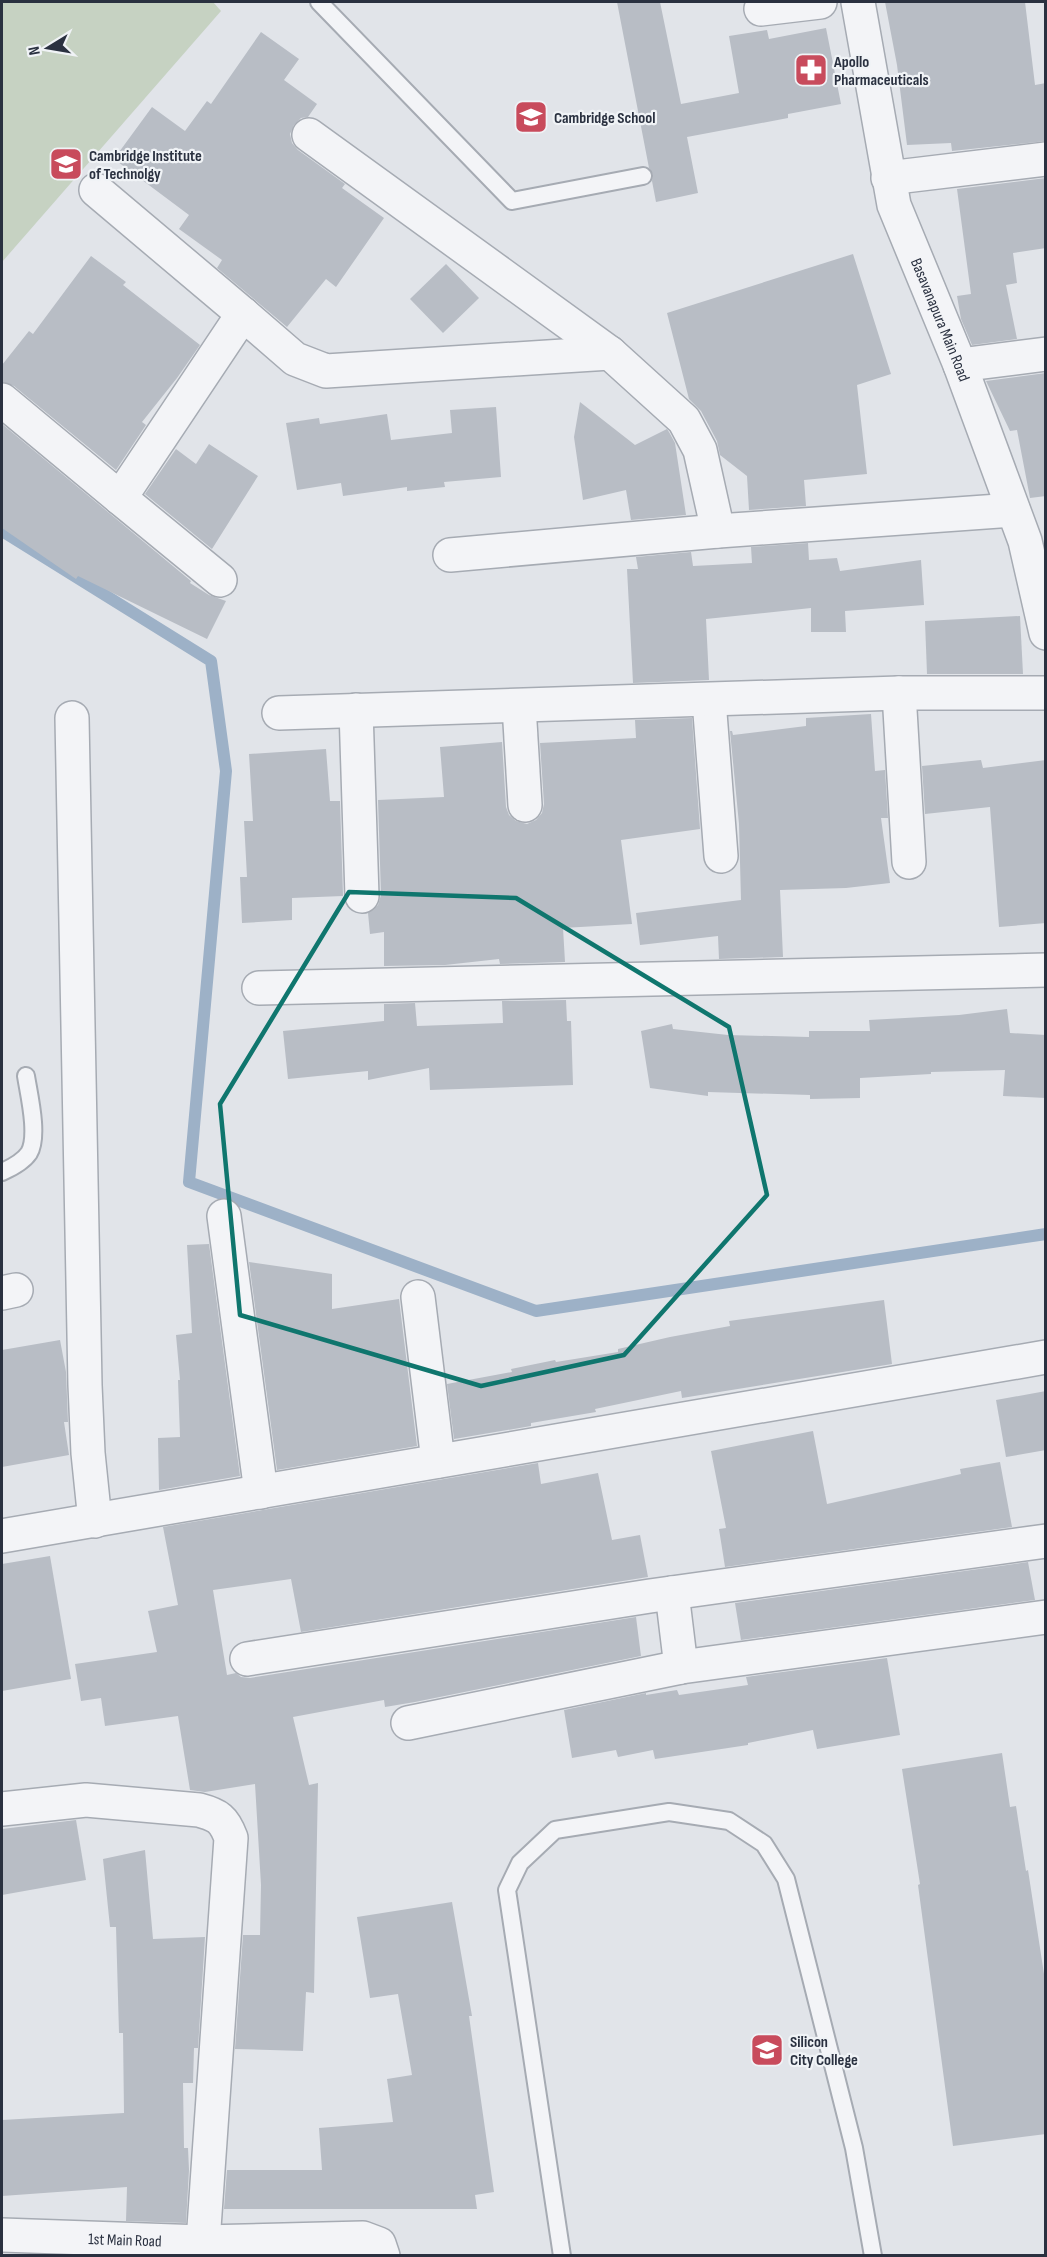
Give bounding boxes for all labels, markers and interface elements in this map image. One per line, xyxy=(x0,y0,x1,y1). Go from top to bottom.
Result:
north arrow xyxy=(18,18,78,78)
text: N xyxy=(25,45,45,57)
pharmacy icon: Apollo Pharmaceuticals xyxy=(793,52,829,88)
place label: Apollo Pharmaceuticals xyxy=(833,53,929,90)
school or university icon: Cambridge School xyxy=(513,99,549,135)
place label: Cambridge School xyxy=(554,109,656,128)
school or university icon: Cambridge Institute of Technolgy xyxy=(48,146,84,182)
place label: Cambridge Institute of Technolgy xyxy=(89,147,202,184)
street label: Basavanapura Main Road xyxy=(906,256,973,384)
school or university icon: Silicon City College xyxy=(749,2032,785,2068)
place label: Silicon City College xyxy=(790,2033,858,2070)
street label: 1st Main Road xyxy=(88,2230,162,2252)

